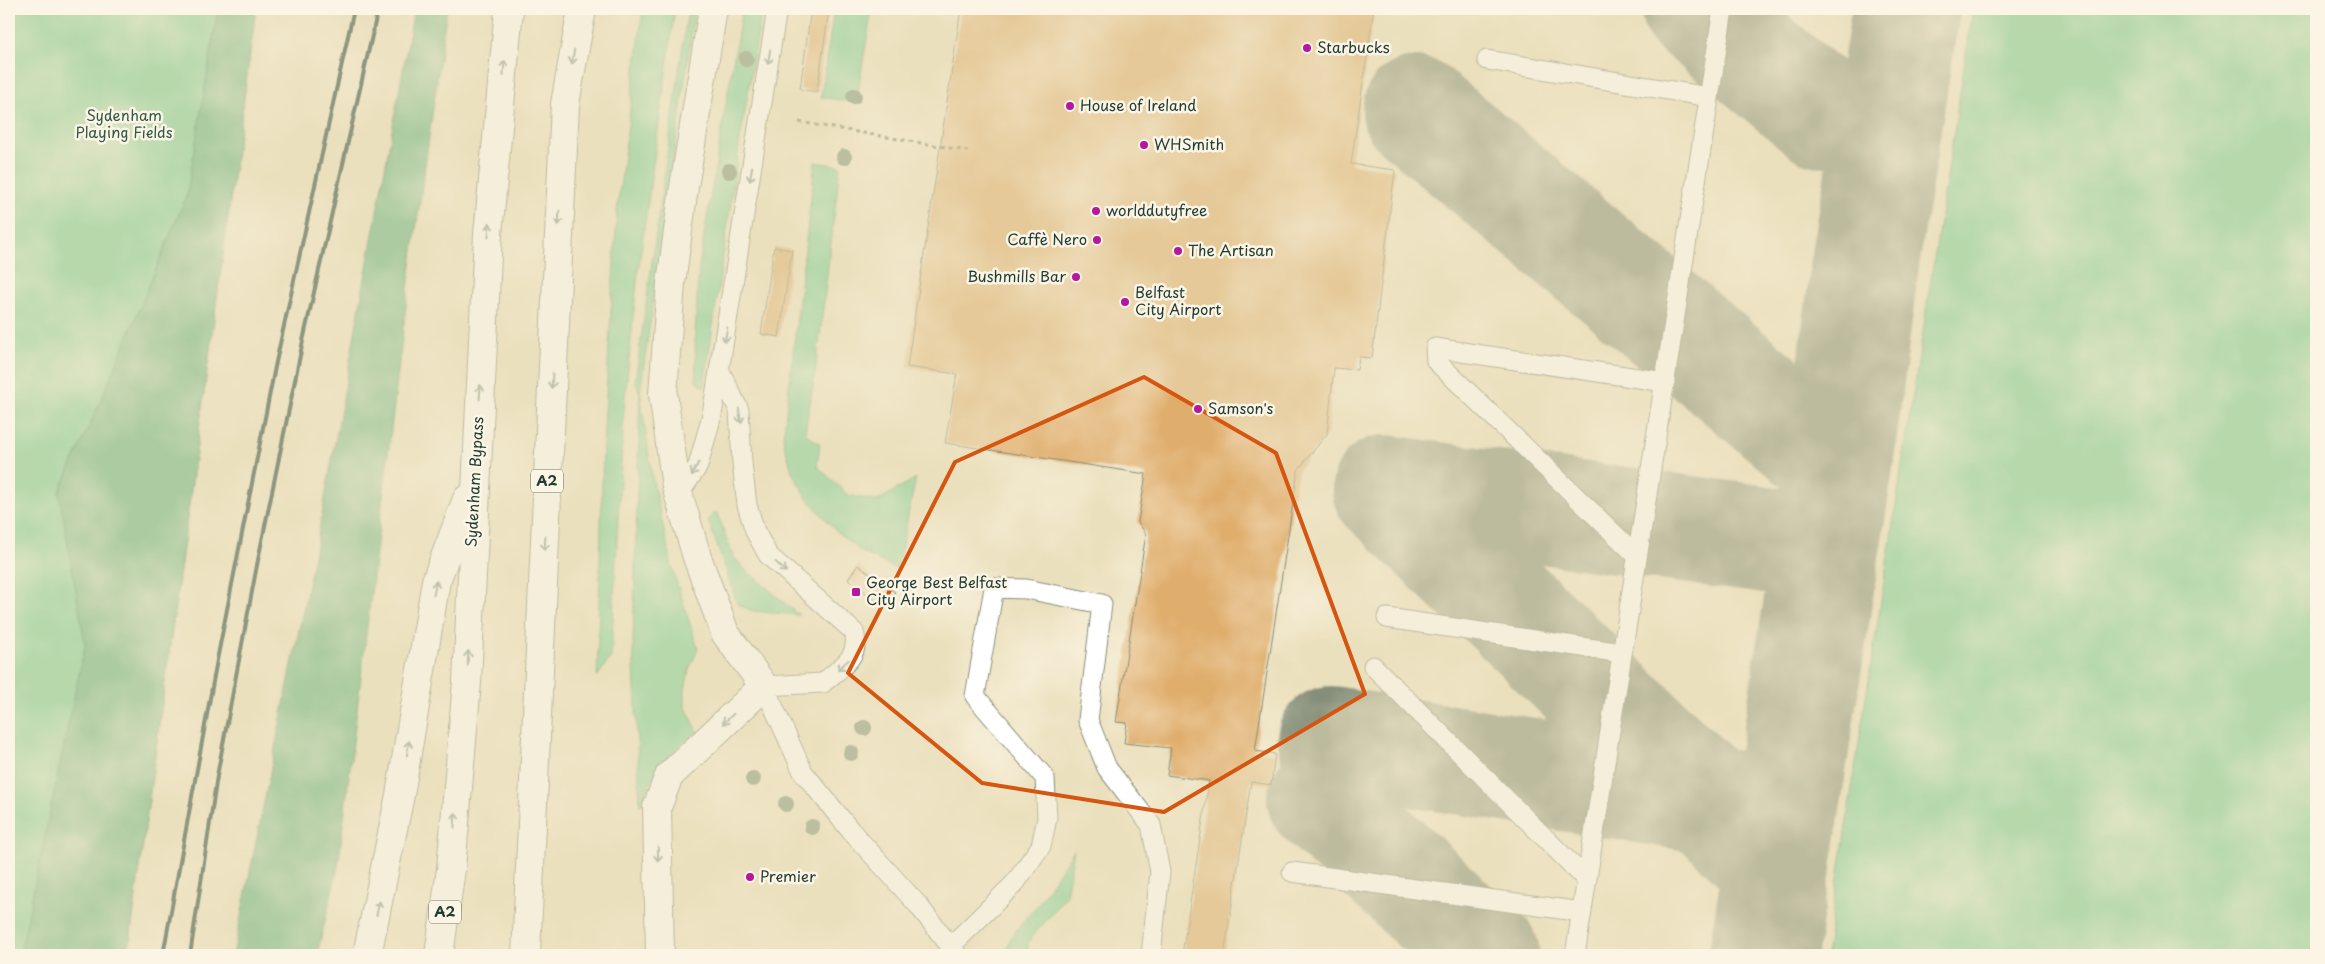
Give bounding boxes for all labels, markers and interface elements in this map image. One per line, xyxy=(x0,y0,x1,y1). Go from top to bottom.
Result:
place label: Starbucks xyxy=(1317,35,1390,58)
marker: Starbucks xyxy=(1301,42,1313,54)
one-way arrow xyxy=(568,48,578,64)
one-way arrow xyxy=(764,49,774,65)
one-way arrow xyxy=(499,61,509,77)
place label: House of Ireland xyxy=(1080,93,1196,116)
marker: House of Ireland xyxy=(1064,100,1076,112)
park label: Sydenham Playing Fields xyxy=(76,103,173,143)
place label: WHSmith xyxy=(1154,132,1224,155)
marker: WHSmith xyxy=(1138,139,1150,151)
one-way arrow xyxy=(746,166,756,182)
place label: worlddutyfree xyxy=(1106,198,1207,221)
marker: worlddutyfree xyxy=(1090,205,1102,217)
one-way arrow xyxy=(555,210,564,226)
one-way arrow xyxy=(484,222,494,238)
place label: Caffè Nero xyxy=(1007,227,1087,250)
marker: Caffè Nero xyxy=(1091,234,1103,246)
place label: The Artisan xyxy=(1188,238,1274,261)
marker: The Artisan xyxy=(1172,245,1184,257)
place label: Bushmills Bar xyxy=(967,264,1066,287)
marker: Bushmills Bar xyxy=(1070,271,1082,283)
place label: Belfast City Airport xyxy=(1135,280,1221,320)
marker: Belfast City Airport xyxy=(1119,296,1131,308)
one-way arrow xyxy=(721,326,731,342)
one-way arrow xyxy=(547,372,557,388)
one-way arrow xyxy=(475,385,484,401)
place label: Samson's xyxy=(1208,396,1274,419)
marker: Samson's xyxy=(1192,403,1204,415)
one-way arrow xyxy=(735,407,745,423)
street label: Sydenham Bypass xyxy=(459,416,488,548)
one-way arrow xyxy=(690,461,700,476)
road number: A2 xyxy=(531,470,563,492)
one-way arrow xyxy=(540,535,549,551)
one-way arrow xyxy=(774,561,787,573)
place label: George Best Belfast City Airport xyxy=(866,570,1007,610)
one-way arrow xyxy=(431,580,440,596)
marker: George Best Belfast City Airport xyxy=(850,586,862,598)
one-way arrow xyxy=(463,651,473,667)
one-way arrow xyxy=(837,659,850,671)
one-way arrow xyxy=(722,713,735,725)
one-way arrow xyxy=(404,740,414,756)
one-way arrow xyxy=(450,813,460,829)
one-way arrow xyxy=(653,846,663,862)
place label: Premier xyxy=(760,864,816,887)
marker: Premier xyxy=(744,871,756,883)
one-way arrow xyxy=(374,900,383,916)
road number: A2 xyxy=(429,900,461,924)

